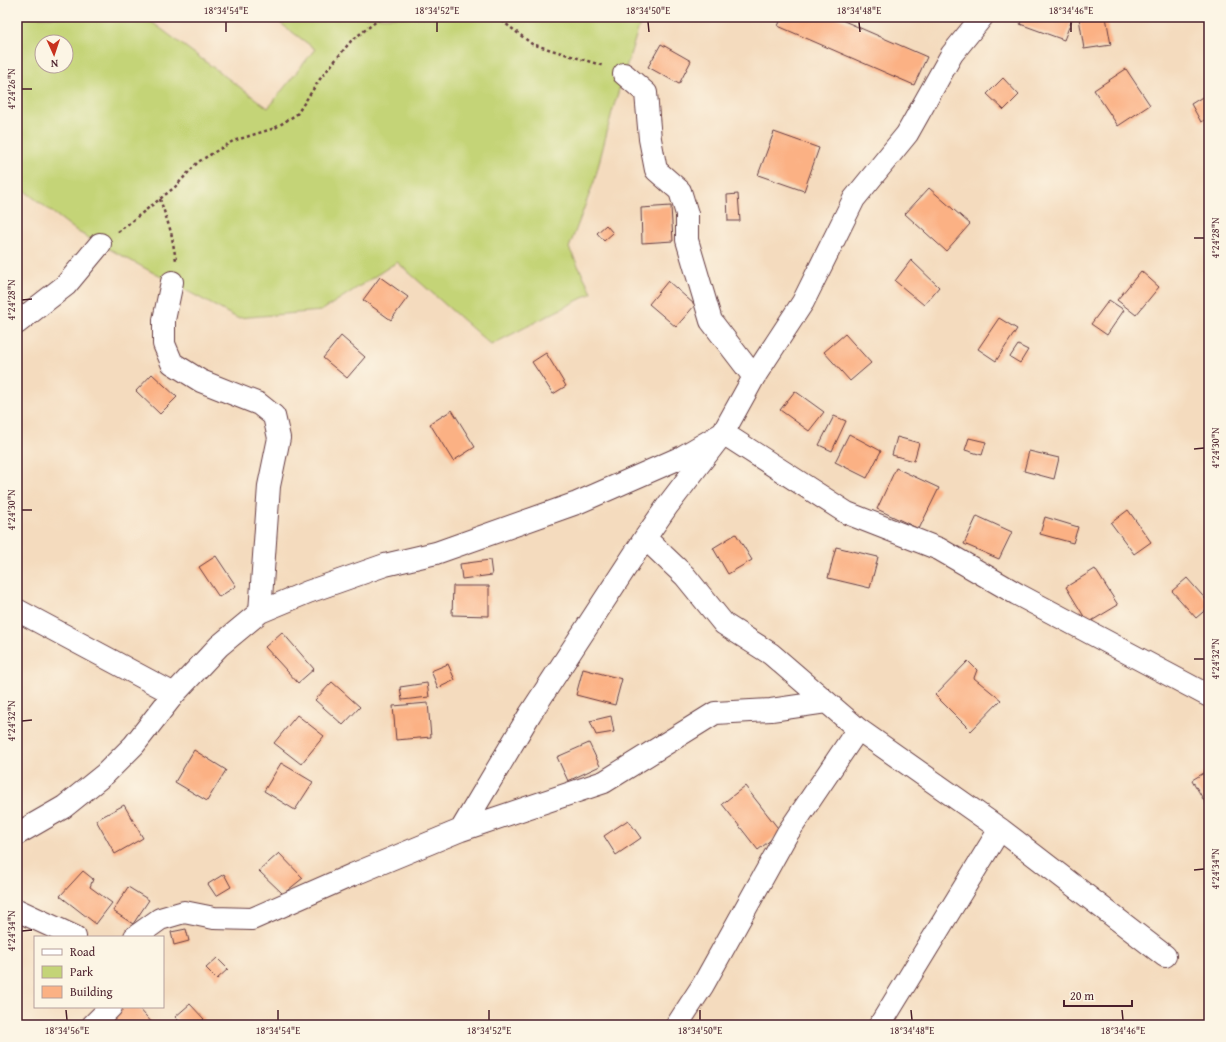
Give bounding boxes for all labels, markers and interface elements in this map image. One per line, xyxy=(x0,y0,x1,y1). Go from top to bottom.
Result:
text: 18°34'54"E xyxy=(204,3,248,18)
text: 18°34'52"E xyxy=(415,3,459,18)
text: 18°34'50"E xyxy=(626,3,670,18)
text: 18°34'48"E xyxy=(837,3,881,18)
text: 18°34'46"E xyxy=(1049,3,1093,18)
north arrow xyxy=(34,34,74,74)
text: N xyxy=(50,56,59,72)
text: 4°24'26"N xyxy=(4,68,19,110)
text: 4°24'28"N xyxy=(1208,217,1223,259)
text: 4°24'28"N xyxy=(4,279,19,321)
text: 4°24'30"N xyxy=(1208,427,1223,469)
text: 4°24'30"N xyxy=(4,489,19,531)
text: 4°24'32"N xyxy=(1208,638,1223,680)
text: 4°24'32"N xyxy=(4,700,19,742)
text: 4°24'34"N xyxy=(1208,848,1223,890)
text: 4°24'34"N xyxy=(4,910,19,952)
legend xyxy=(34,936,164,1008)
text: Road xyxy=(70,943,96,960)
text: Park xyxy=(70,963,94,980)
scale bar xyxy=(1064,982,1132,1008)
text: Building xyxy=(70,983,113,1000)
text: 20 m xyxy=(1070,987,1094,1004)
text: 18°34'56"E xyxy=(45,1023,89,1038)
text: 18°34'54"E xyxy=(256,1023,300,1038)
text: 18°34'52"E xyxy=(467,1023,511,1038)
text: 18°34'50"E xyxy=(678,1023,722,1038)
text: 18°34'48"E xyxy=(890,1023,934,1038)
text: 18°34'46"E xyxy=(1101,1023,1145,1038)

